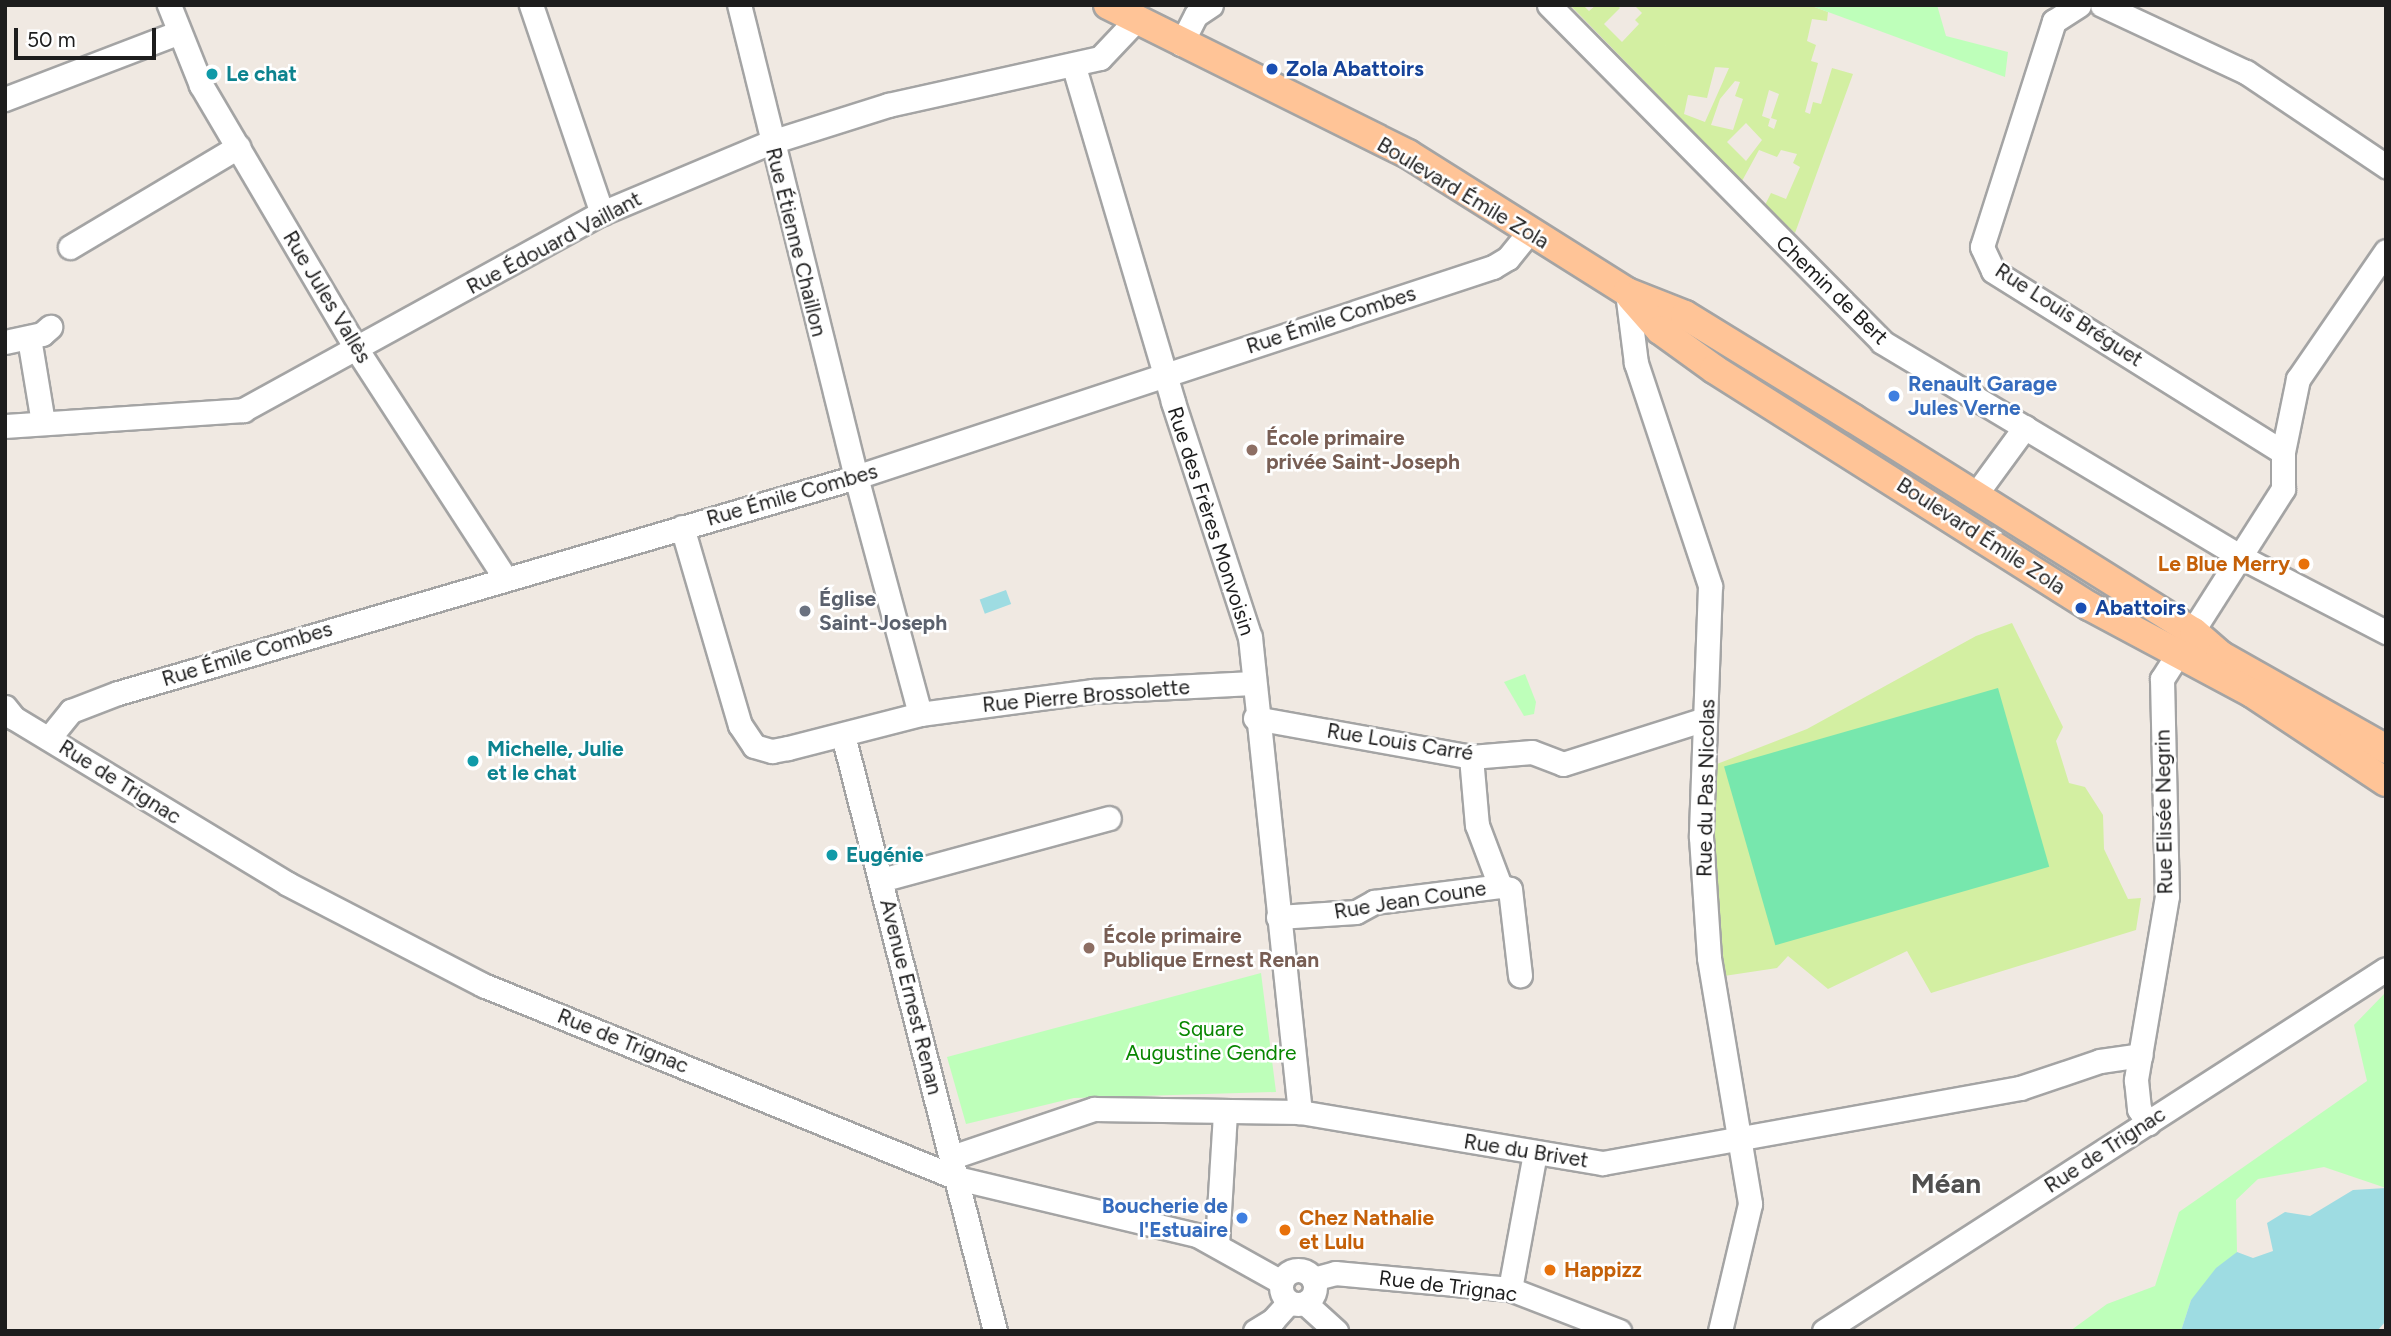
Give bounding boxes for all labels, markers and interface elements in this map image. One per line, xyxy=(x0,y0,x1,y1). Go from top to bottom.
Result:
scale bar xyxy=(18,14,159,58)
text: 50 m xyxy=(27,27,76,52)
place label: Zola Abattoirs xyxy=(1286,56,1424,82)
place label: Le chat xyxy=(226,61,297,87)
marker: Zola Abattoirs xyxy=(1264,61,1280,77)
marker: Le chat xyxy=(204,66,220,82)
street label: Boulevard Émile Zola xyxy=(1373,132,1553,254)
street label: Rue Étienne Chaillon xyxy=(760,145,832,339)
street label: Rue Édouard Vaillant xyxy=(462,186,646,300)
street label: Rue Jules Vallès xyxy=(278,226,376,368)
street label: Chemin de Bert xyxy=(1771,230,1893,350)
street label: Rue Louis Bréguet xyxy=(1990,258,2148,372)
street label: Rue Émile Combes xyxy=(1243,281,1419,359)
place label: Renault Garage Jules Verne xyxy=(1908,371,2057,421)
marker: Renault Garage Jules Verne xyxy=(1886,388,1902,404)
street label: Rue des Frères Monvoisin xyxy=(1162,403,1260,639)
place label: École primaire privée Saint-Joseph xyxy=(1266,425,1460,475)
marker: École primaire privée Saint-Joseph xyxy=(1244,442,1260,458)
street label: Rue Émile Combes xyxy=(704,459,880,531)
street label: Boulevard Émile Zola xyxy=(1892,472,2070,600)
place label: Le Blue Merry xyxy=(2158,551,2290,577)
marker: Le Blue Merry xyxy=(2296,556,2312,572)
place label: Église Saint-Joseph xyxy=(819,586,947,636)
place label: Abattoirs xyxy=(2095,595,2186,621)
marker: Abattoirs xyxy=(2073,600,2089,616)
marker: Église Saint-Joseph xyxy=(797,603,813,619)
street label: Rue Émile Combes xyxy=(159,616,335,692)
street label: Rue Pierre Brossolette xyxy=(981,674,1191,718)
street label: Rue du Pas Nicolas xyxy=(1692,699,1720,877)
street label: Rue Louis Carré xyxy=(1325,718,1475,766)
street label: Rue Elisée Negrin xyxy=(2150,729,2178,895)
street label: Rue de Trignac xyxy=(54,734,186,830)
place label: Michelle, Julie et le chat xyxy=(487,736,624,786)
marker: Michelle, Julie et le chat xyxy=(465,753,481,769)
place label: Eugénie xyxy=(846,842,924,868)
marker: Eugénie xyxy=(824,847,840,863)
street label: Rue Jean Coune xyxy=(1332,876,1488,924)
street label: Avenue Ernest Renan xyxy=(875,897,947,1097)
place label: École primaire Publique Ernest Renan xyxy=(1103,923,1319,973)
marker: École primaire Publique Ernest Renan xyxy=(1081,940,1097,956)
street label: Rue de Trignac xyxy=(554,1003,692,1079)
park label: Square Augustine Gendre xyxy=(1126,1016,1296,1066)
street label: Rue de Trignac xyxy=(2040,1102,2170,1198)
street label: Rue du Brivet xyxy=(1462,1129,1590,1173)
district label: Méan xyxy=(1911,1166,1981,1200)
place label: Boucherie de l'Estuaire xyxy=(1102,1193,1228,1243)
place label: Chez Nathalie et Lulu xyxy=(1299,1205,1434,1255)
marker: Boucherie de l'Estuaire xyxy=(1234,1210,1250,1226)
marker: Chez Nathalie et Lulu xyxy=(1277,1222,1293,1238)
place label: Happizz xyxy=(1564,1257,1642,1283)
marker: Happizz xyxy=(1542,1262,1558,1278)
street label: Rue de Trignac xyxy=(1377,1265,1519,1307)

